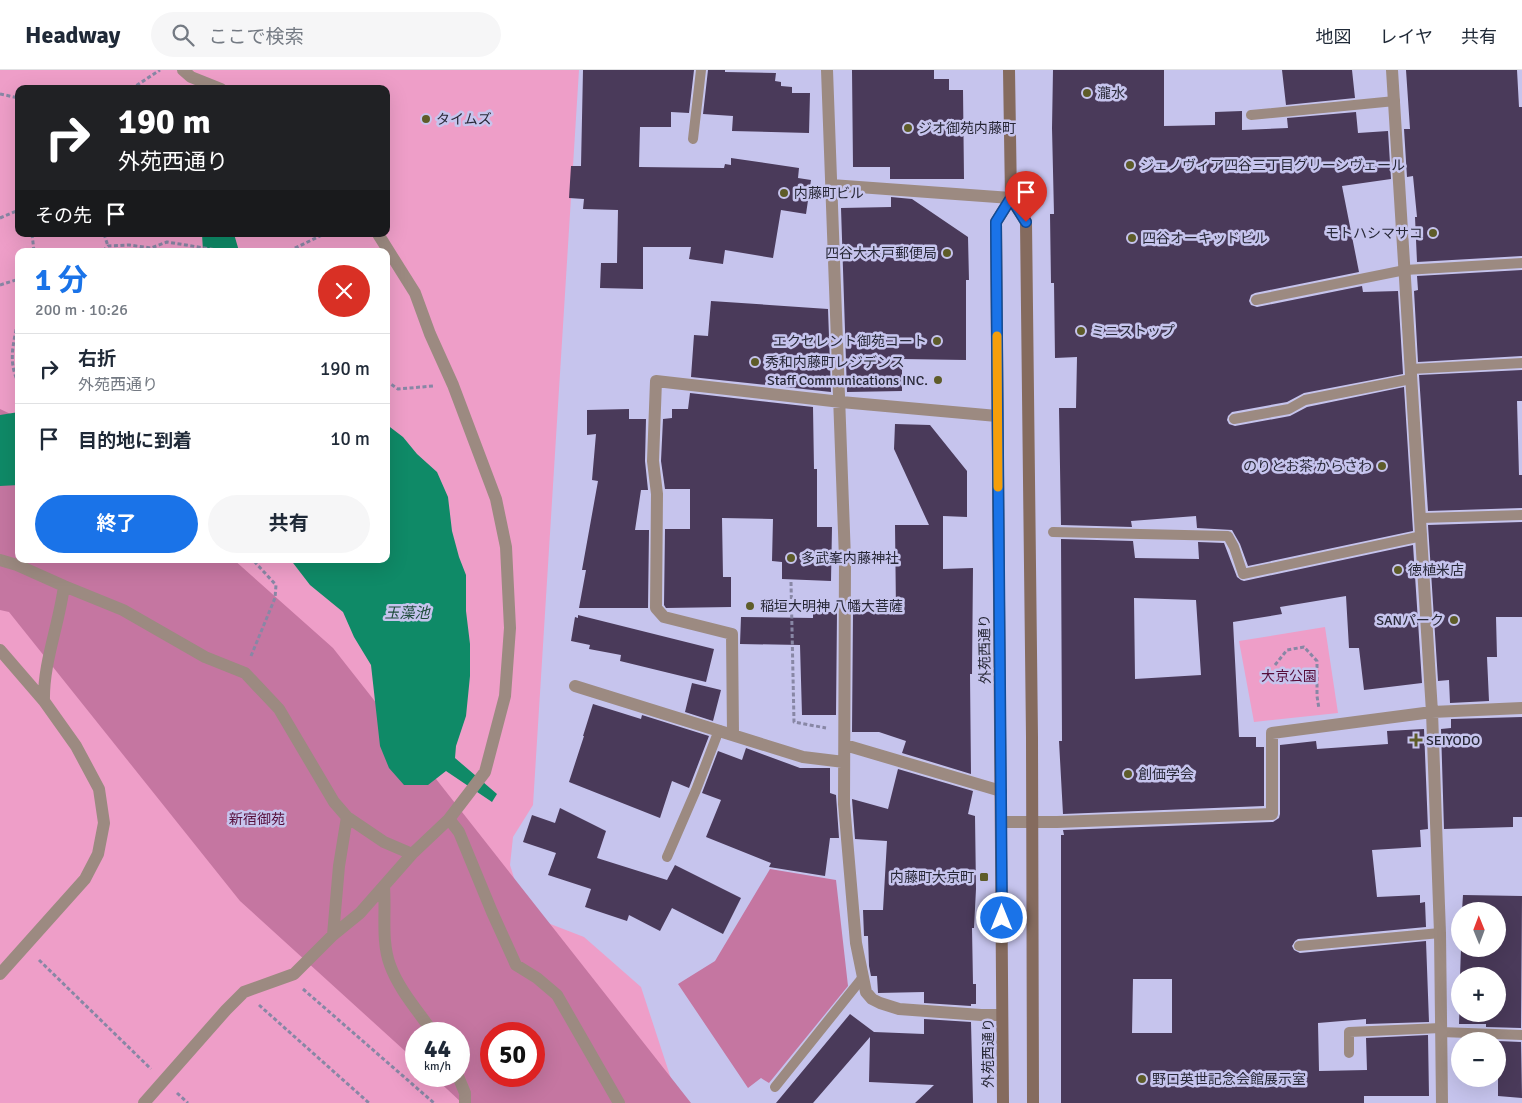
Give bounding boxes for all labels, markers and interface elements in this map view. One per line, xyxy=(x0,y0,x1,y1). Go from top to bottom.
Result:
search box xyxy=(151,12,501,57)
text: Headway xyxy=(25,20,121,50)
icon: search xyxy=(169,21,197,49)
text: ここで検索 xyxy=(209,25,304,49)
text: 地図 xyxy=(1316,26,1352,48)
text: レイヤ xyxy=(1380,26,1433,48)
text: 共有 xyxy=(1461,26,1497,48)
place label: 瀧水 xyxy=(1097,85,1125,102)
marker: 瀧水 xyxy=(1081,87,1093,99)
text: 190 m xyxy=(118,100,211,143)
icon: right xyxy=(35,105,100,170)
place label: タイムズ xyxy=(436,111,492,128)
marker: タイムズ xyxy=(420,113,432,125)
place label: ジオ御苑内藤町 xyxy=(918,120,1016,137)
marker: ジオ御苑内藤町 xyxy=(902,122,914,134)
text: 外苑西通り xyxy=(118,148,228,175)
place label: ジェノヴィア四谷三丁目グリーンヴェール xyxy=(1140,157,1405,174)
marker: ジェノヴィア四谷三丁目グリーンヴェール xyxy=(1124,159,1136,171)
pin xyxy=(1005,171,1047,222)
icon: arrive xyxy=(1012,178,1040,206)
place label: 内藤町ビル xyxy=(794,185,864,202)
marker: 内藤町ビル xyxy=(778,187,790,199)
icon: arrive xyxy=(102,200,130,228)
text: その先 xyxy=(35,204,92,228)
place label: モトハシマサコ xyxy=(1325,225,1423,242)
marker: モトハシマサコ xyxy=(1427,227,1439,239)
place label: 四谷オーキッドビル xyxy=(1142,230,1268,247)
marker: 四谷オーキッドビル xyxy=(1126,232,1138,244)
place label: 四谷大木戸郵便局 xyxy=(825,245,937,262)
marker: 四谷大木戸郵便局 xyxy=(941,247,953,259)
text: 1 分 xyxy=(35,262,88,299)
button: close xyxy=(318,265,370,317)
text: 200 m · 10:26 xyxy=(35,300,128,320)
place label: ミニストップ xyxy=(1091,323,1175,340)
marker: ミニストップ xyxy=(1075,325,1087,337)
place label: エクセレント御苑コート xyxy=(773,333,927,350)
marker: エクセレント御苑コート xyxy=(931,335,943,347)
text: 右折 xyxy=(78,347,116,371)
place label: 秀和内藤町レジデンス xyxy=(765,354,905,371)
icon: right xyxy=(35,355,63,383)
marker: 秀和内藤町レジデンス xyxy=(749,356,761,368)
text: 190 m xyxy=(320,357,370,381)
place label: Staff Communications INC. xyxy=(767,372,928,389)
marker: Staff Communications INC. xyxy=(932,374,944,386)
text: 外苑西通り xyxy=(78,375,158,395)
icon: arrive xyxy=(35,425,63,453)
text: 10 m xyxy=(330,427,370,451)
text: 目的地に到着 xyxy=(78,429,192,453)
place label: のりとお茶 からさわ xyxy=(1243,458,1372,475)
marker: のりとお茶 からさわ xyxy=(1376,460,1388,472)
button: 終了 xyxy=(35,495,198,553)
button: 共有 xyxy=(208,495,370,553)
place label: 多武峯内藤神社 xyxy=(801,550,899,567)
marker: 多武峯内藤神社 xyxy=(785,552,797,564)
place label: 徳植米店 xyxy=(1408,562,1464,579)
marker: 徳植米店 xyxy=(1392,564,1404,576)
place label: 稲垣大明神 八幡大菩薩 xyxy=(760,598,903,615)
marker: 稲垣大明神 八幡大菩薩 xyxy=(744,600,756,612)
water label: 玉藻池 xyxy=(384,604,431,622)
place label: SANパーク xyxy=(1376,612,1444,629)
street label: 外苑西通り xyxy=(976,614,994,684)
marker: SANパーク xyxy=(1448,614,1460,626)
park label: 大京公園 xyxy=(1261,668,1317,685)
place label: SEIYODO xyxy=(1426,732,1480,749)
marker: SEIYODO xyxy=(1410,734,1422,746)
place label: 創価学会 xyxy=(1138,766,1194,783)
marker: 創価学会 xyxy=(1122,768,1134,780)
park label: 新宿御苑 xyxy=(229,811,285,828)
place label: 内藤町大京町 xyxy=(890,869,974,886)
marker: 内藤町大京町 xyxy=(978,871,990,883)
position arrow xyxy=(975,891,1027,943)
north arrow xyxy=(1451,902,1506,958)
map controls xyxy=(1451,902,1506,1087)
button: + xyxy=(1451,967,1506,1022)
street label: 外苑西通り xyxy=(980,1018,997,1088)
speed limit sign: 50 xyxy=(480,1022,545,1087)
button: − xyxy=(1451,1032,1506,1087)
text: 44 xyxy=(424,1033,451,1064)
text: km/h xyxy=(424,1059,451,1074)
place label: 野口英世記念会館展示室 xyxy=(1152,1071,1306,1088)
marker: 野口英世記念会館展示室 xyxy=(1136,1073,1148,1085)

